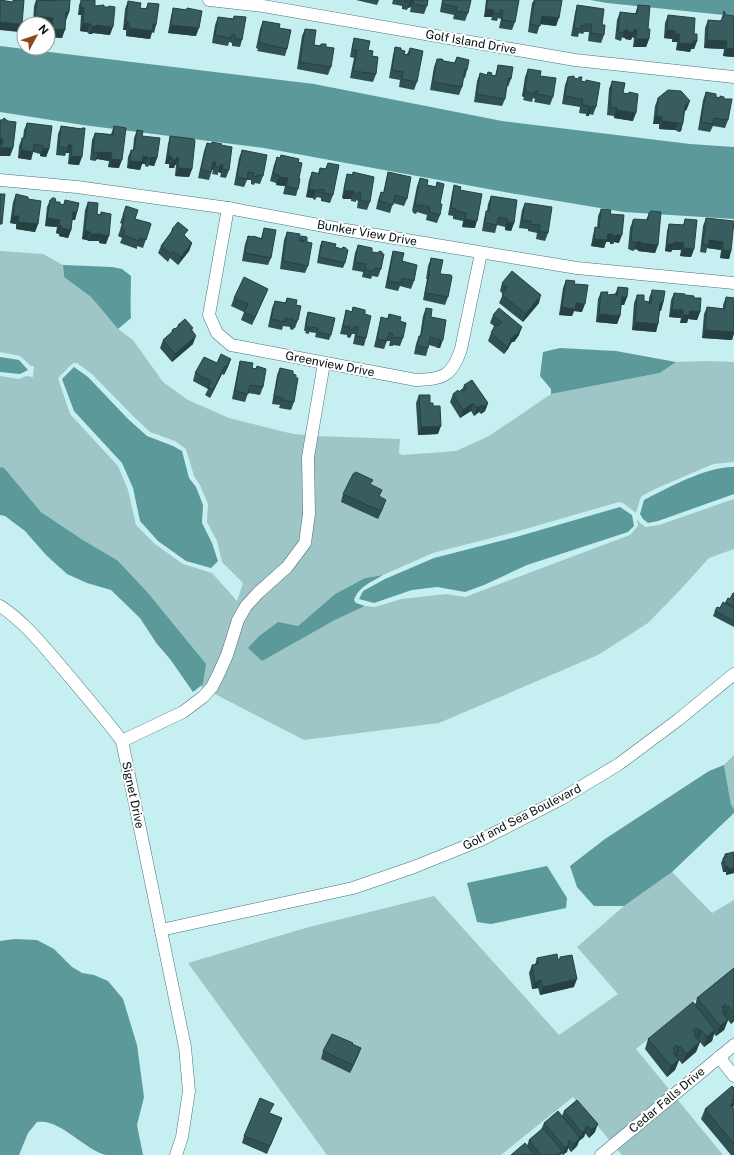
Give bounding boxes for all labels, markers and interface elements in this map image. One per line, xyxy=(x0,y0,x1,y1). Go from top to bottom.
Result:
north arrow xyxy=(16,16,56,56)
text: N xyxy=(36,22,51,37)
street label: Golf Island Drive xyxy=(424,27,518,57)
street label: Bunker View Drive xyxy=(316,217,418,249)
street label: Greenview Drive xyxy=(284,349,376,380)
street label: Signet Drive xyxy=(119,760,147,830)
street label: Golf and Sea Boulevard xyxy=(461,781,583,853)
street label: Cedar Falls Drive xyxy=(626,1064,708,1136)

